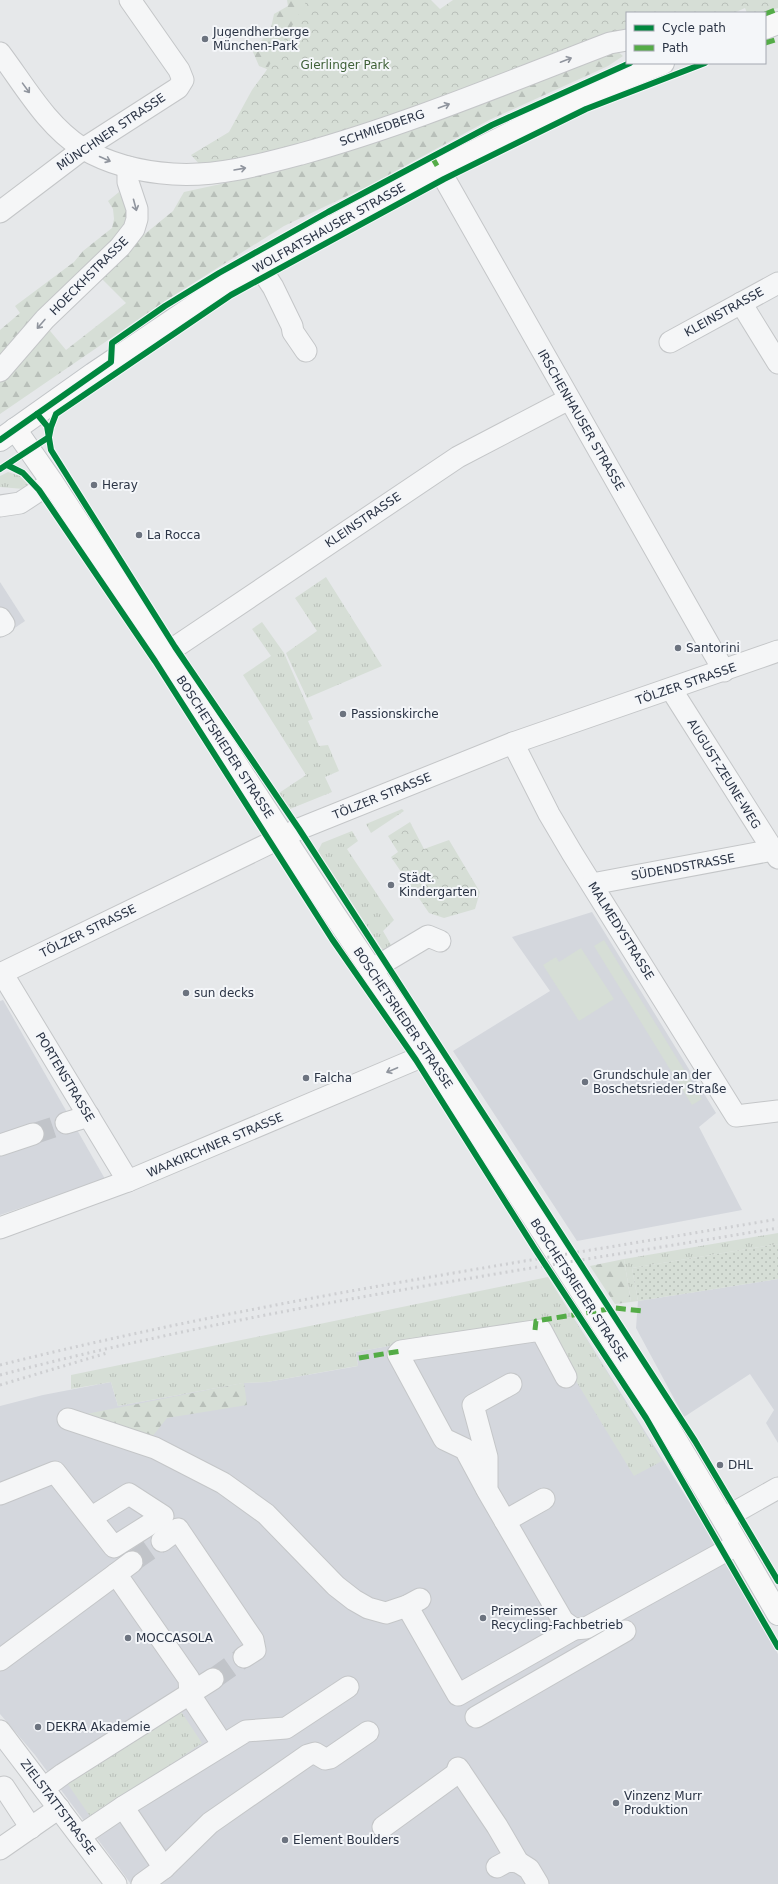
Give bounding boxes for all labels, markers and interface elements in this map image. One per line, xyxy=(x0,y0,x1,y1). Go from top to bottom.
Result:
legend xyxy=(626,12,766,64)
text: Cycle path xyxy=(662,21,726,35)
place label: Jugendherberge München-Park xyxy=(212,25,309,53)
marker: Jugendherberge München-Park xyxy=(200,34,210,44)
text: Path xyxy=(662,41,688,55)
one-way arrow xyxy=(559,55,571,63)
park label: Gierlinger Park xyxy=(301,58,390,72)
one-way arrow xyxy=(21,82,30,93)
street label: MÜNCHNER STRASSE xyxy=(53,89,168,174)
one-way arrow xyxy=(438,102,450,110)
street label: SCHMIEDBERG xyxy=(338,107,426,149)
one-way arrow xyxy=(99,156,111,163)
one-way arrow xyxy=(233,164,246,172)
street label: WOLFRATSHAUSER STRASSE xyxy=(250,180,408,276)
one-way arrow xyxy=(132,198,140,211)
street label: HOECKHSTRASSE xyxy=(47,234,131,318)
street label: KLEINSTRASSE xyxy=(682,284,766,340)
one-way arrow xyxy=(37,318,46,328)
street label: IRSCHENHAUSER STRASSE xyxy=(535,347,627,493)
place label: Heray xyxy=(102,478,138,492)
marker: Heray xyxy=(89,480,99,490)
street label: KLEINSTRASSE xyxy=(322,489,404,551)
place label: La Rocca xyxy=(147,528,201,542)
marker: La Rocca xyxy=(134,530,144,540)
place label: Santorini xyxy=(686,641,740,655)
marker: Santorini xyxy=(673,643,683,653)
street label: TÖLZER STRASSE xyxy=(632,658,738,708)
street label: BOSCHETSRIEDER STRASSE xyxy=(174,673,276,821)
place label: Passionskirche xyxy=(351,707,439,721)
marker: Passionskirche xyxy=(338,709,348,719)
street label: AUGUST-ZEUNE-WEG xyxy=(684,716,764,832)
street label: TÖLZER STRASSE xyxy=(329,768,433,823)
street label: SÜDENDSTRASSE xyxy=(630,849,736,883)
place label: Städt. Kindergarten xyxy=(399,871,477,899)
street label: MALMEDYSTRASSE xyxy=(585,879,657,983)
marker: Städt. Kindergarten xyxy=(386,880,396,890)
street label: TÖLZER STRASSE xyxy=(36,900,138,961)
street label: BOSCHETSRIEDER STRASSE xyxy=(350,945,456,1091)
place label: sun decks xyxy=(194,986,254,1000)
marker: sun decks xyxy=(181,988,191,998)
street label: PORTENSTRASSE xyxy=(33,1030,97,1124)
one-way arrow xyxy=(387,1067,399,1074)
place label: Grundschule an der Boschetsrieder Straße xyxy=(593,1068,726,1096)
place label: Falcha xyxy=(314,1071,352,1085)
marker: Falcha xyxy=(301,1073,311,1083)
marker: Grundschule an der Boschetsrieder Straße xyxy=(580,1077,590,1087)
street label: WAAKIRCHNER STRASSE xyxy=(145,1110,285,1180)
street label: BOSCHETSRIEDER STRASSE xyxy=(528,1216,630,1364)
place label: DHL xyxy=(728,1458,753,1472)
marker: DHL xyxy=(715,1460,725,1470)
place label: Preimesser Recycling-Fachbetrieb xyxy=(491,1604,623,1632)
marker: Preimesser Recycling-Fachbetrieb xyxy=(478,1613,488,1623)
place label: MOCCASOLA xyxy=(136,1631,214,1645)
marker: MOCCASOLA xyxy=(123,1633,133,1643)
place label: DEKRA Akademie xyxy=(46,1720,150,1734)
marker: DEKRA Akademie xyxy=(33,1722,43,1732)
street label: ZIELSTATTSTRASSE xyxy=(18,1757,98,1857)
place label: Vinzenz Murr Produktion xyxy=(624,1789,702,1817)
marker: Vinzenz Murr Produktion xyxy=(611,1798,621,1808)
place label: Element Boulders xyxy=(293,1833,399,1847)
marker: Element Boulders xyxy=(280,1835,290,1845)

